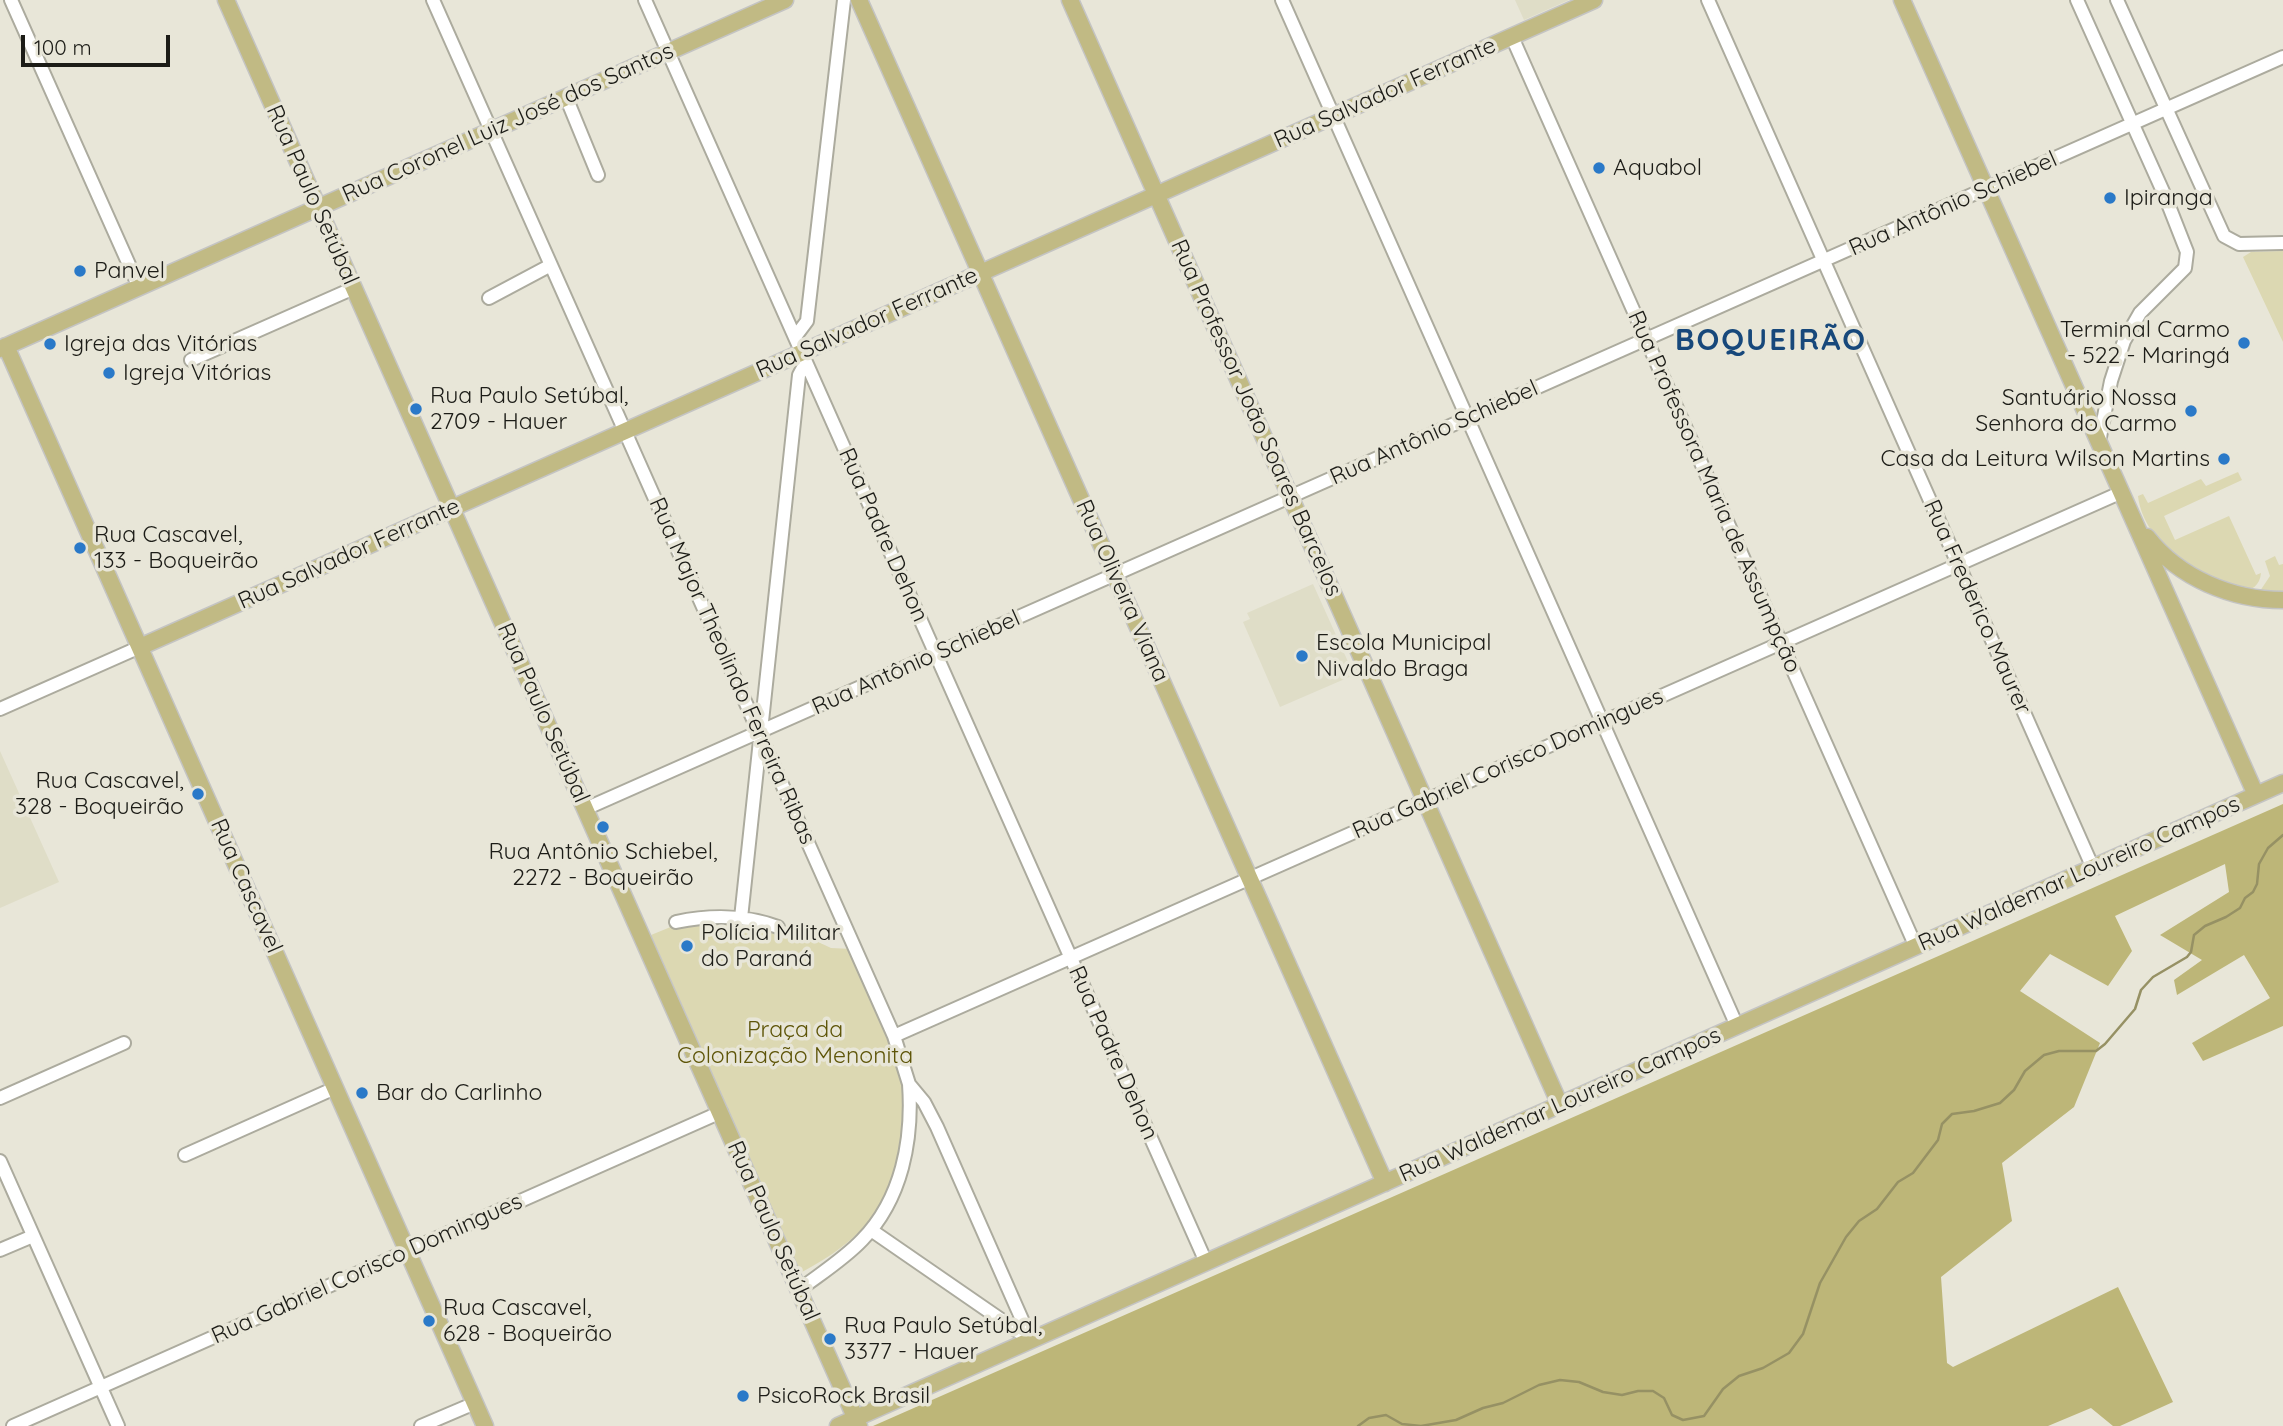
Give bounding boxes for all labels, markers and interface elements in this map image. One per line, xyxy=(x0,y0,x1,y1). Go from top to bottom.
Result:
scale bar xyxy=(24,21,173,65)
street label: Rua Salvador Ferrante xyxy=(1270,32,1500,154)
text: 100 m xyxy=(34,34,92,60)
street label: Rua Coronel Luiz José dos Santos xyxy=(338,37,678,209)
street label: Rua Paulo Setúbal xyxy=(260,101,364,289)
street label: Rua Antônio Schiebel xyxy=(1845,146,2061,262)
place label: Aquabol xyxy=(1613,154,1702,182)
marker: Aquabol xyxy=(1591,160,1607,176)
place label: Ipiranga xyxy=(2124,184,2213,212)
marker: Ipiranga xyxy=(2102,190,2118,206)
street label: Rua Professor João Soares Barcelos xyxy=(1165,235,1347,601)
place label: Panvel xyxy=(94,257,165,285)
street label: Rua Salvador Ferrante xyxy=(752,262,982,384)
marker: Panvel xyxy=(72,263,88,279)
street label: Rua Professora Maria de Assumpção xyxy=(1621,307,1807,677)
place label: Terminal Carmo - 522 - Maringá xyxy=(2060,316,2230,370)
district label: BOQUEIRÃO xyxy=(1676,323,1866,359)
place label: Igreja das Vitórias xyxy=(64,330,257,358)
marker: Terminal Carmo - 522 - Maringá xyxy=(2236,335,2252,351)
marker: Igreja das Vitórias xyxy=(42,336,58,352)
place label: Igreja Vitórias xyxy=(123,359,271,387)
marker: Igreja Vitórias xyxy=(101,365,117,381)
street label: Rua Antônio Schiebel xyxy=(1326,375,1542,491)
place label: Rua Paulo Setúbal, 2709 - Hauer xyxy=(430,382,629,436)
place label: Santuário Nossa Senhora do Carmo xyxy=(1975,384,2177,438)
marker: Rua Paulo Setúbal, 2709 - Hauer xyxy=(408,401,424,417)
marker: Santuário Nossa Senhora do Carmo xyxy=(2183,403,2199,419)
street label: Rua Padre Dehon xyxy=(832,444,934,626)
place label: Casa da Leitura Wilson Martins xyxy=(1881,445,2210,473)
marker: Casa da Leitura Wilson Martins xyxy=(2216,451,2232,467)
street label: Rua Salvador Ferrante xyxy=(234,493,464,615)
street label: Rua Major Theolindo Ferreira Ribas xyxy=(643,493,821,849)
street label: Rua Oliveira Viana xyxy=(1069,496,1175,686)
street label: Rua Frederico Maurer xyxy=(1917,496,2037,718)
place label: Rua Cascavel, 133 - Boqueirão xyxy=(94,521,258,575)
marker: Rua Cascavel, 133 - Boqueirão xyxy=(72,540,88,556)
street label: Rua Antônio Schiebel xyxy=(808,605,1024,721)
street label: Rua Paulo Setúbal xyxy=(491,619,595,807)
place label: Escola Municipal Nivaldo Braga xyxy=(1316,629,1491,683)
marker: Escola Municipal Nivaldo Braga xyxy=(1294,648,1310,664)
street label: Rua Gabriel Corisco Domingues xyxy=(1348,683,1668,845)
place label: Rua Cascavel, 328 - Boqueirão xyxy=(15,767,184,821)
marker: Rua Cascavel, 328 - Boqueirão xyxy=(190,786,206,802)
street label: Rua Waldemar Loureiro Campos xyxy=(1914,790,2244,958)
street label: Rua Cascavel xyxy=(204,815,288,957)
marker: Rua Antônio Schiebel, 2272 - Boqueirão xyxy=(595,819,611,835)
place label: Rua Antônio Schiebel, 2272 - Boqueirão xyxy=(488,838,718,892)
place label: Polícia Militar do Paraná xyxy=(701,919,840,973)
marker: Polícia Militar do Paraná xyxy=(679,938,695,954)
street label: Rua Padre Dehon xyxy=(1062,962,1164,1144)
park label: Praça da Colonização Menonita xyxy=(677,1016,913,1070)
street label: Rua Waldemar Loureiro Campos xyxy=(1395,1021,1725,1189)
place label: Bar do Carlinho xyxy=(376,1079,542,1107)
marker: Bar do Carlinho xyxy=(354,1085,370,1101)
street label: Rua Paulo Setúbal xyxy=(721,1137,825,1325)
street label: Rua Gabriel Corisco Domingues xyxy=(207,1188,527,1350)
place label: Rua Cascavel, 628 - Boqueirão xyxy=(443,1294,612,1348)
place label: Rua Paulo Setúbal, 3377 - Hauer xyxy=(844,1312,1043,1366)
marker: Rua Cascavel, 628 - Boqueirão xyxy=(421,1313,437,1329)
marker: Rua Paulo Setúbal, 3377 - Hauer xyxy=(822,1331,838,1347)
place label: PsicoRock Brasil xyxy=(757,1382,930,1410)
marker: PsicoRock Brasil xyxy=(735,1388,751,1404)

